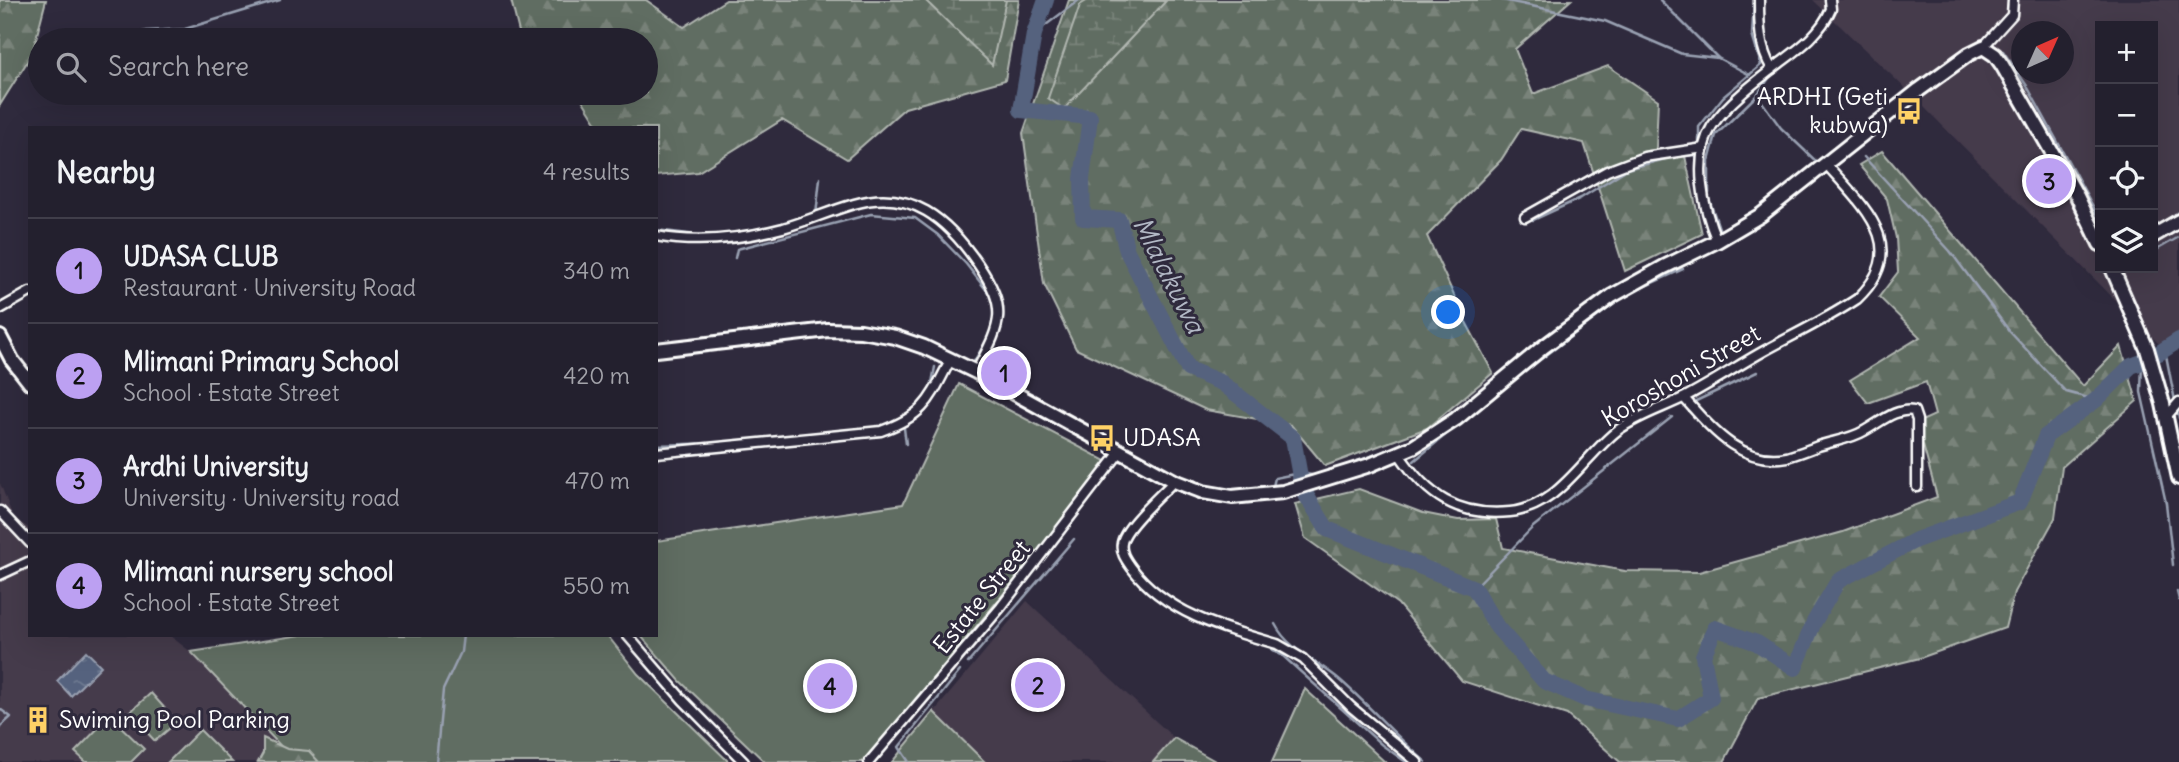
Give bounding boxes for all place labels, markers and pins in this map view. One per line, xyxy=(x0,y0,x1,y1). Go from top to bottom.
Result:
place label: ARDHI (Geti kubwa) xyxy=(1756,81,1888,139)
bus stop icon: ARDHI (Geti kubwa) xyxy=(1894,96,1924,126)
pin: 3 xyxy=(2026,155,2072,207)
pin: 1 xyxy=(981,347,1027,399)
place label: UDASA xyxy=(1123,422,1201,452)
bus stop icon: UDASA xyxy=(1087,423,1117,453)
pin: 2 xyxy=(1015,659,1061,711)
pin: 4 xyxy=(807,660,853,712)
place label: Swiming Pool Parking xyxy=(59,704,290,734)
building icon: Swiming Pool Parking xyxy=(23,705,53,735)

